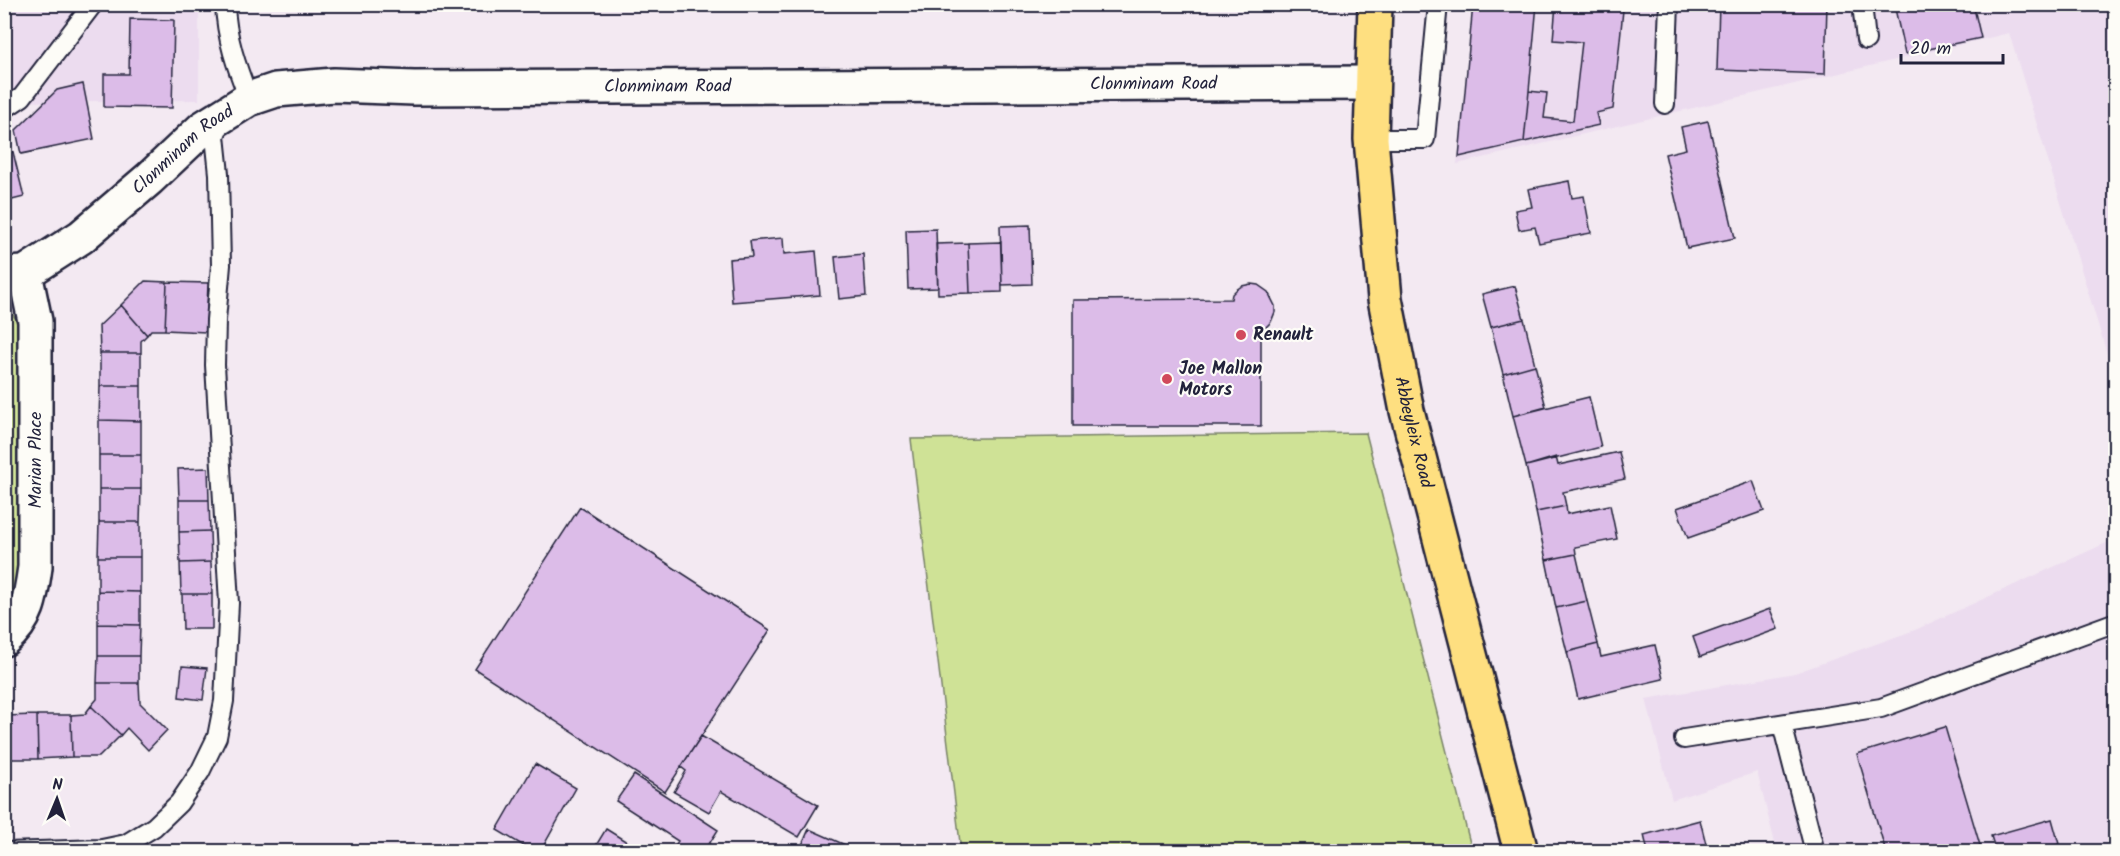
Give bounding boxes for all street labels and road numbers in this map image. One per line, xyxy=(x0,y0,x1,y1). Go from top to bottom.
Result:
street label: Clonminam Road xyxy=(1090,69,1218,99)
street label: Clonminam Road xyxy=(604,72,732,102)
street label: Clonminam Road xyxy=(125,97,241,202)
street label: Abbeyleix Road xyxy=(1386,374,1441,492)
street label: Marian Place xyxy=(22,412,51,508)

